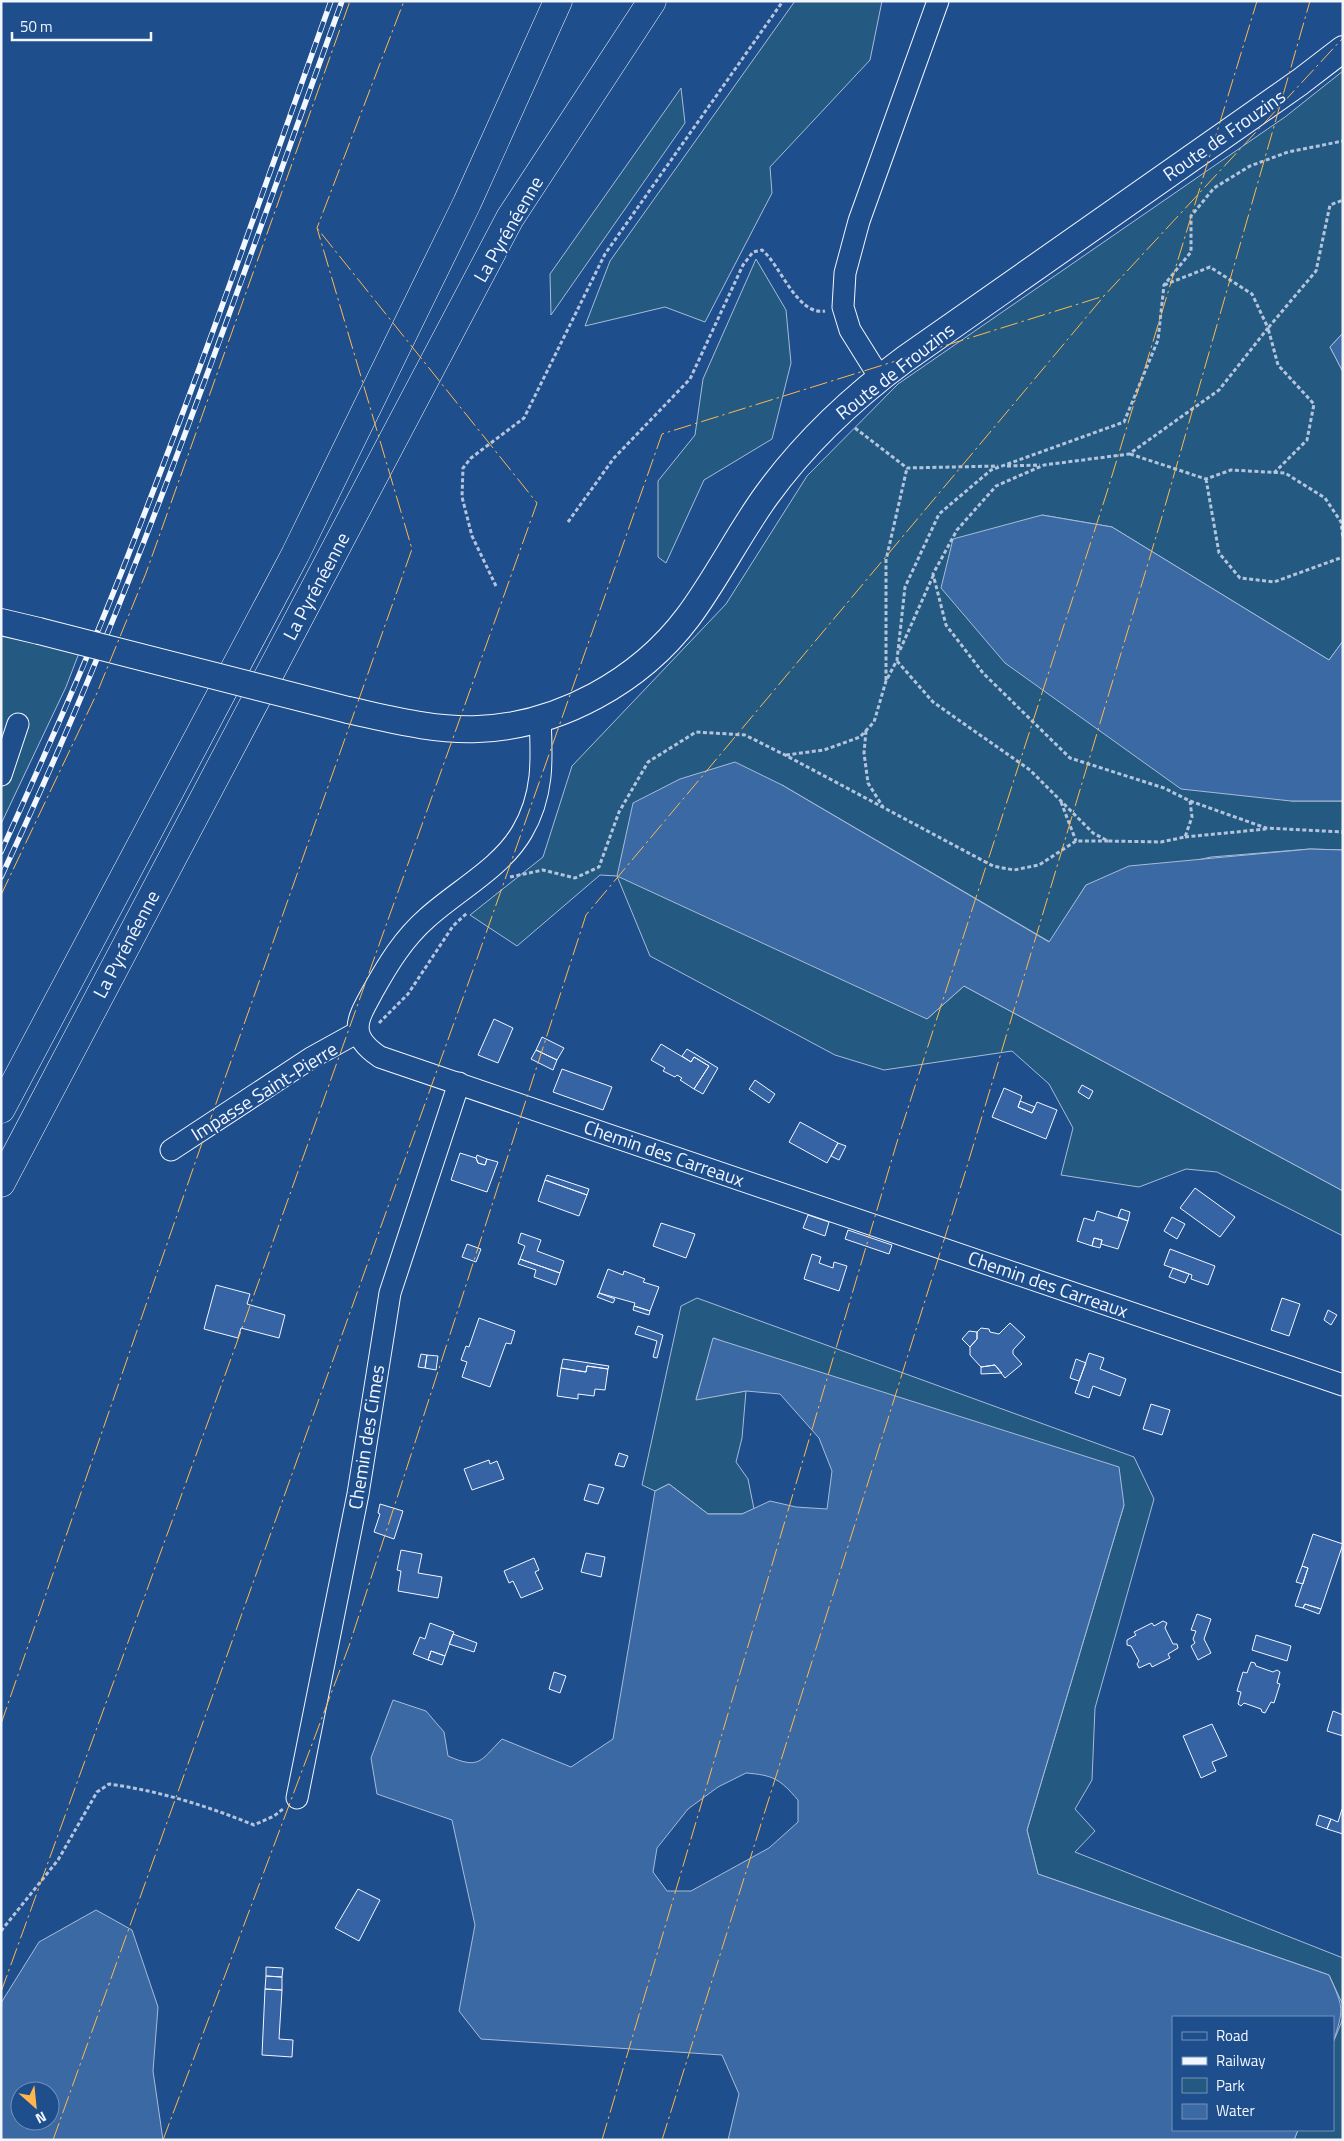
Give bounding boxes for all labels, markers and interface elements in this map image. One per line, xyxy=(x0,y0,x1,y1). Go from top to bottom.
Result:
scale bar xyxy=(12,10,151,42)
text: 50 m xyxy=(20,15,53,38)
street label: Route de Frouzins xyxy=(1156,81,1291,188)
street label: La Pyrénéenne xyxy=(465,170,550,287)
street label: Route de Frouzins xyxy=(829,315,960,426)
street label: La Pyrénéenne xyxy=(275,527,356,645)
street label: La Pyrénéenne xyxy=(85,885,166,1003)
street label: Impasse Saint-Pierre xyxy=(185,1034,343,1147)
street label: Chemin des Carreaux xyxy=(580,1111,749,1194)
street label: Chemin des Carreaux xyxy=(964,1242,1133,1325)
street label: Chemin des Cimes xyxy=(340,1362,391,1511)
legend xyxy=(1172,2016,1334,2131)
text: Road xyxy=(1216,2024,1248,2047)
text: Railway xyxy=(1216,2049,1266,2072)
text: Park xyxy=(1216,2074,1245,2097)
north arrow xyxy=(10,2081,60,2131)
text: Water xyxy=(1216,2099,1255,2122)
text: N xyxy=(32,2106,50,2130)

